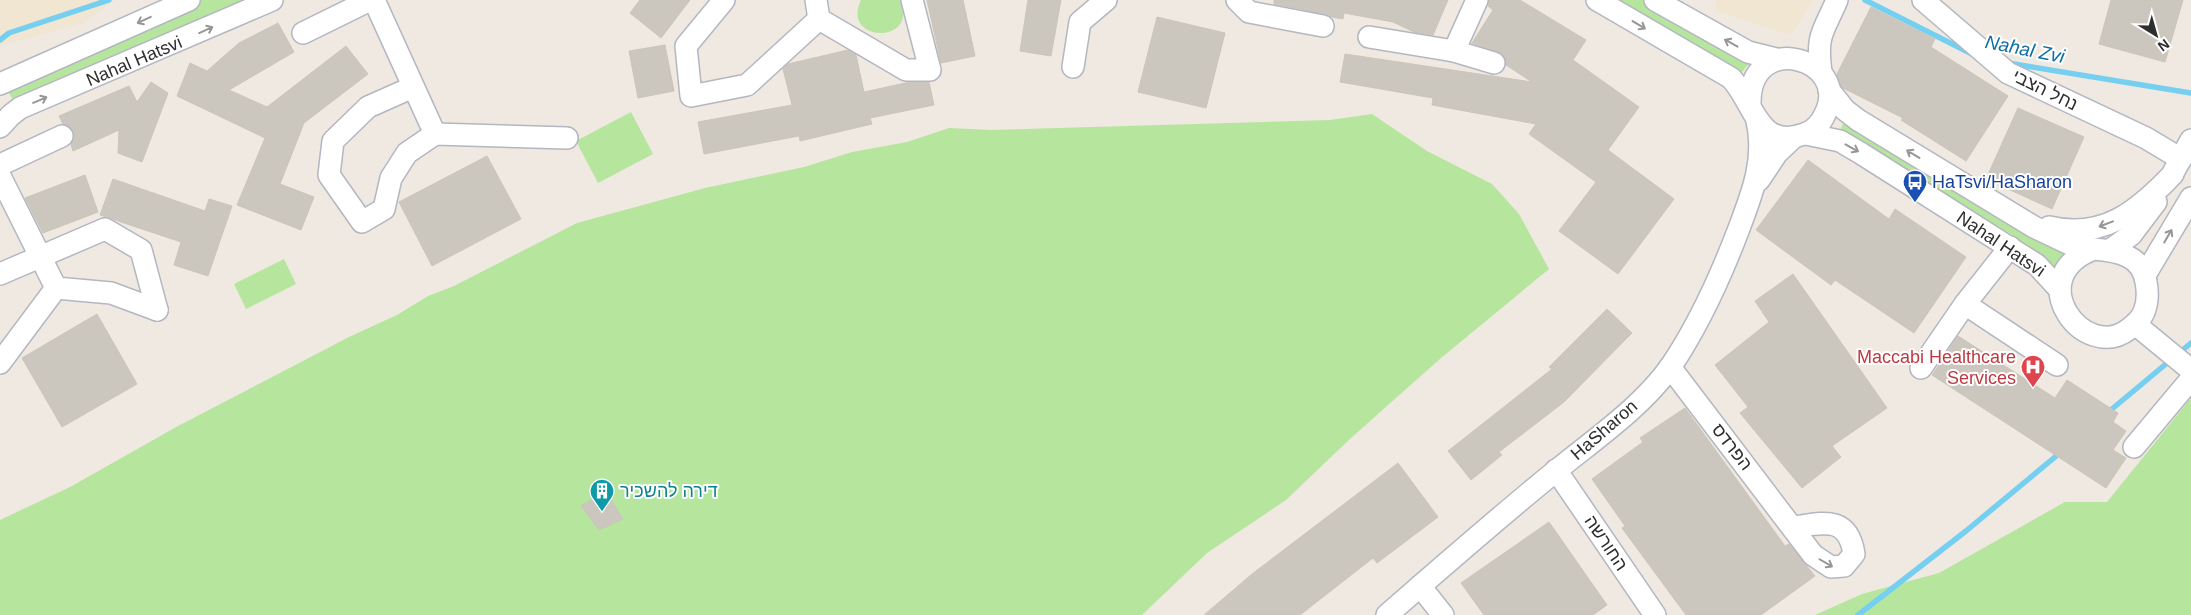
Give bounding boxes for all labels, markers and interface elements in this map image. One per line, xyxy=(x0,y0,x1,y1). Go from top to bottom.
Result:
north arrow xyxy=(2131,10,2181,60)
one-way arrow xyxy=(137,16,152,26)
one-way arrow xyxy=(1632,20,1646,30)
one-way arrow xyxy=(198,24,213,34)
water label: Nahal Zvi xyxy=(1984,31,2067,67)
street label: Nahal Hatsvi xyxy=(83,32,185,90)
text: N xyxy=(2155,36,2173,55)
one-way arrow xyxy=(1723,38,1738,48)
street label: נחל הצבי xyxy=(2009,66,2081,114)
one-way arrow xyxy=(32,95,47,105)
one-way arrow xyxy=(1844,144,1859,153)
one-way arrow xyxy=(1906,148,1920,158)
bus stop icon: HaTsvi/HaSharon xyxy=(1902,169,1928,203)
place label: HaTsvi/HaSharon xyxy=(1932,172,2072,192)
street label: Nahal Hatsvi xyxy=(1953,207,2049,281)
one-way arrow xyxy=(2099,220,2115,229)
one-way arrow xyxy=(2163,229,2173,244)
place label: Maccabi Healthcare Services xyxy=(1857,347,2016,388)
hospital icon: Maccabi Healthcare Services xyxy=(2020,354,2046,388)
street label: HaSharon xyxy=(1567,396,1641,464)
street label: הפרדס xyxy=(1708,420,1756,474)
building icon: דירה להשכיר xyxy=(589,478,615,512)
place label: דירה להשכיר xyxy=(620,481,718,501)
street label: החורשה xyxy=(1580,512,1632,574)
one-way arrow xyxy=(1818,558,1832,568)

